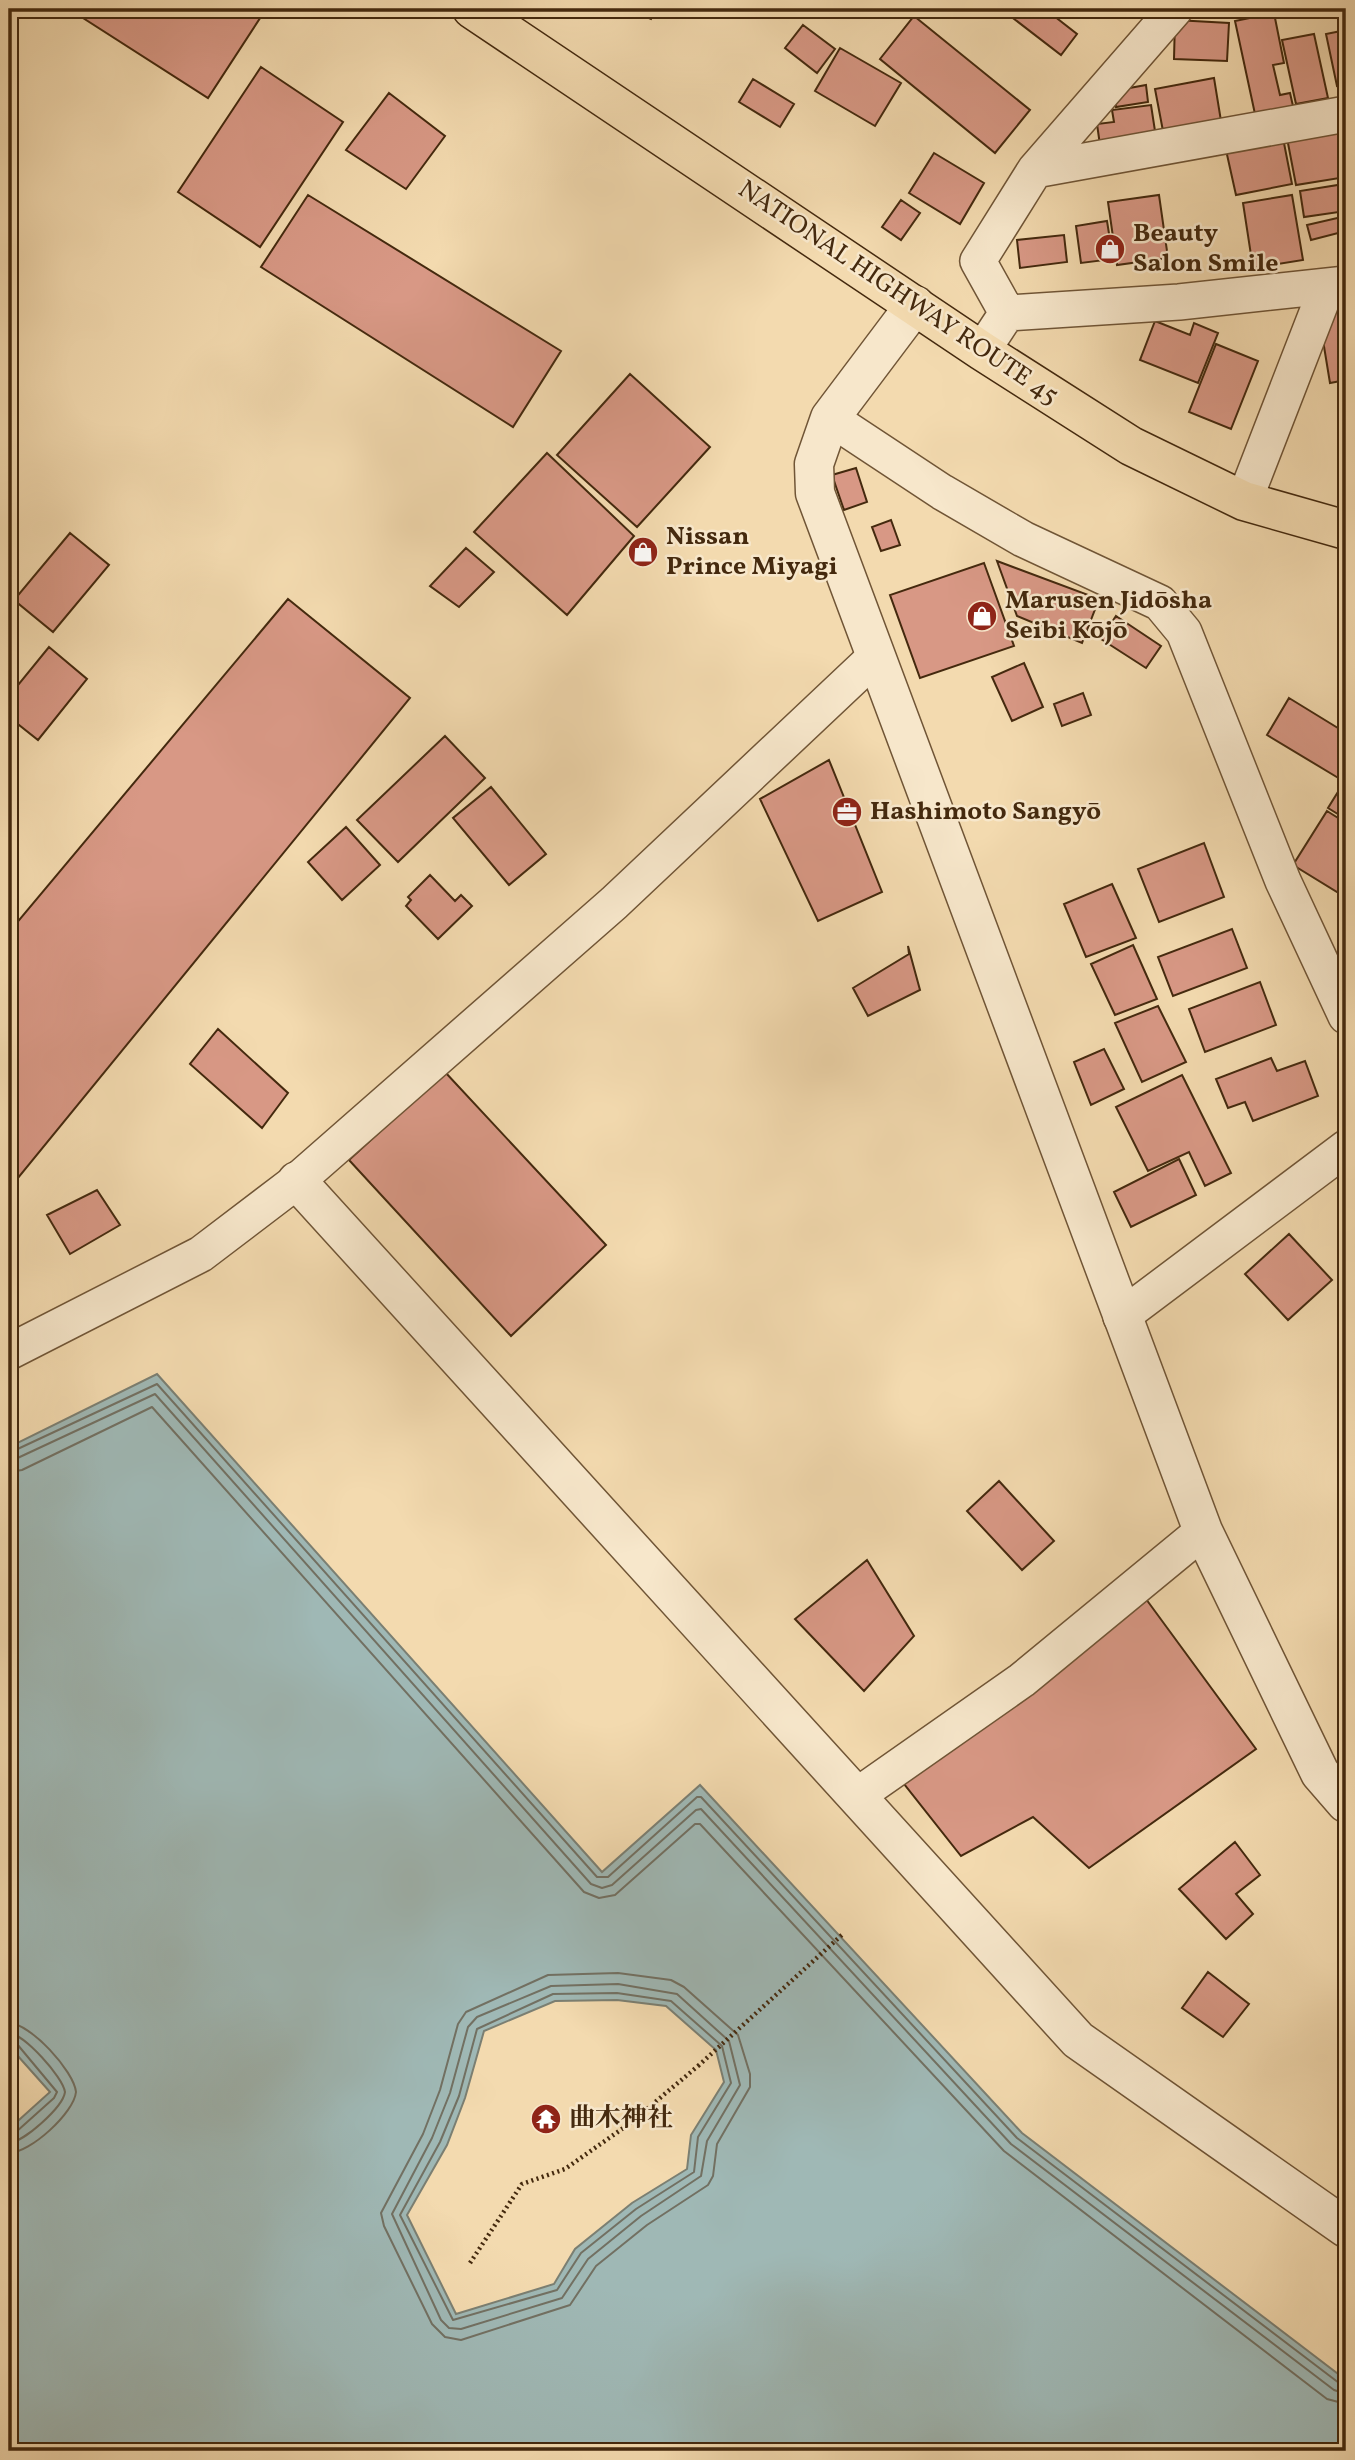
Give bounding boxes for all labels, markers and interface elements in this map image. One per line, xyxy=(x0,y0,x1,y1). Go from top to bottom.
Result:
street label: NATIONAL HIGHWAY ROUTE 45 xyxy=(731,172,1065,414)
place label: Beauty Salon Smile xyxy=(1133,216,1279,282)
shop icon: Beauty Salon Smile xyxy=(1093,232,1127,266)
place label: Nissan Prince Miyagi xyxy=(666,519,838,585)
shop icon: Nissan Prince Miyagi xyxy=(626,535,660,569)
place label: Marusen Jidōsha Seibi Kōjō xyxy=(1005,583,1212,649)
shop icon: Marusen Jidōsha Seibi Kōjō xyxy=(965,599,999,633)
place label: Hashimoto Sangyō xyxy=(870,794,1101,830)
office icon: Hashimoto Sangyō xyxy=(830,795,864,829)
place label: 曲木神社 xyxy=(569,2101,673,2137)
temple icon: 曲木神社 xyxy=(529,2102,563,2136)

